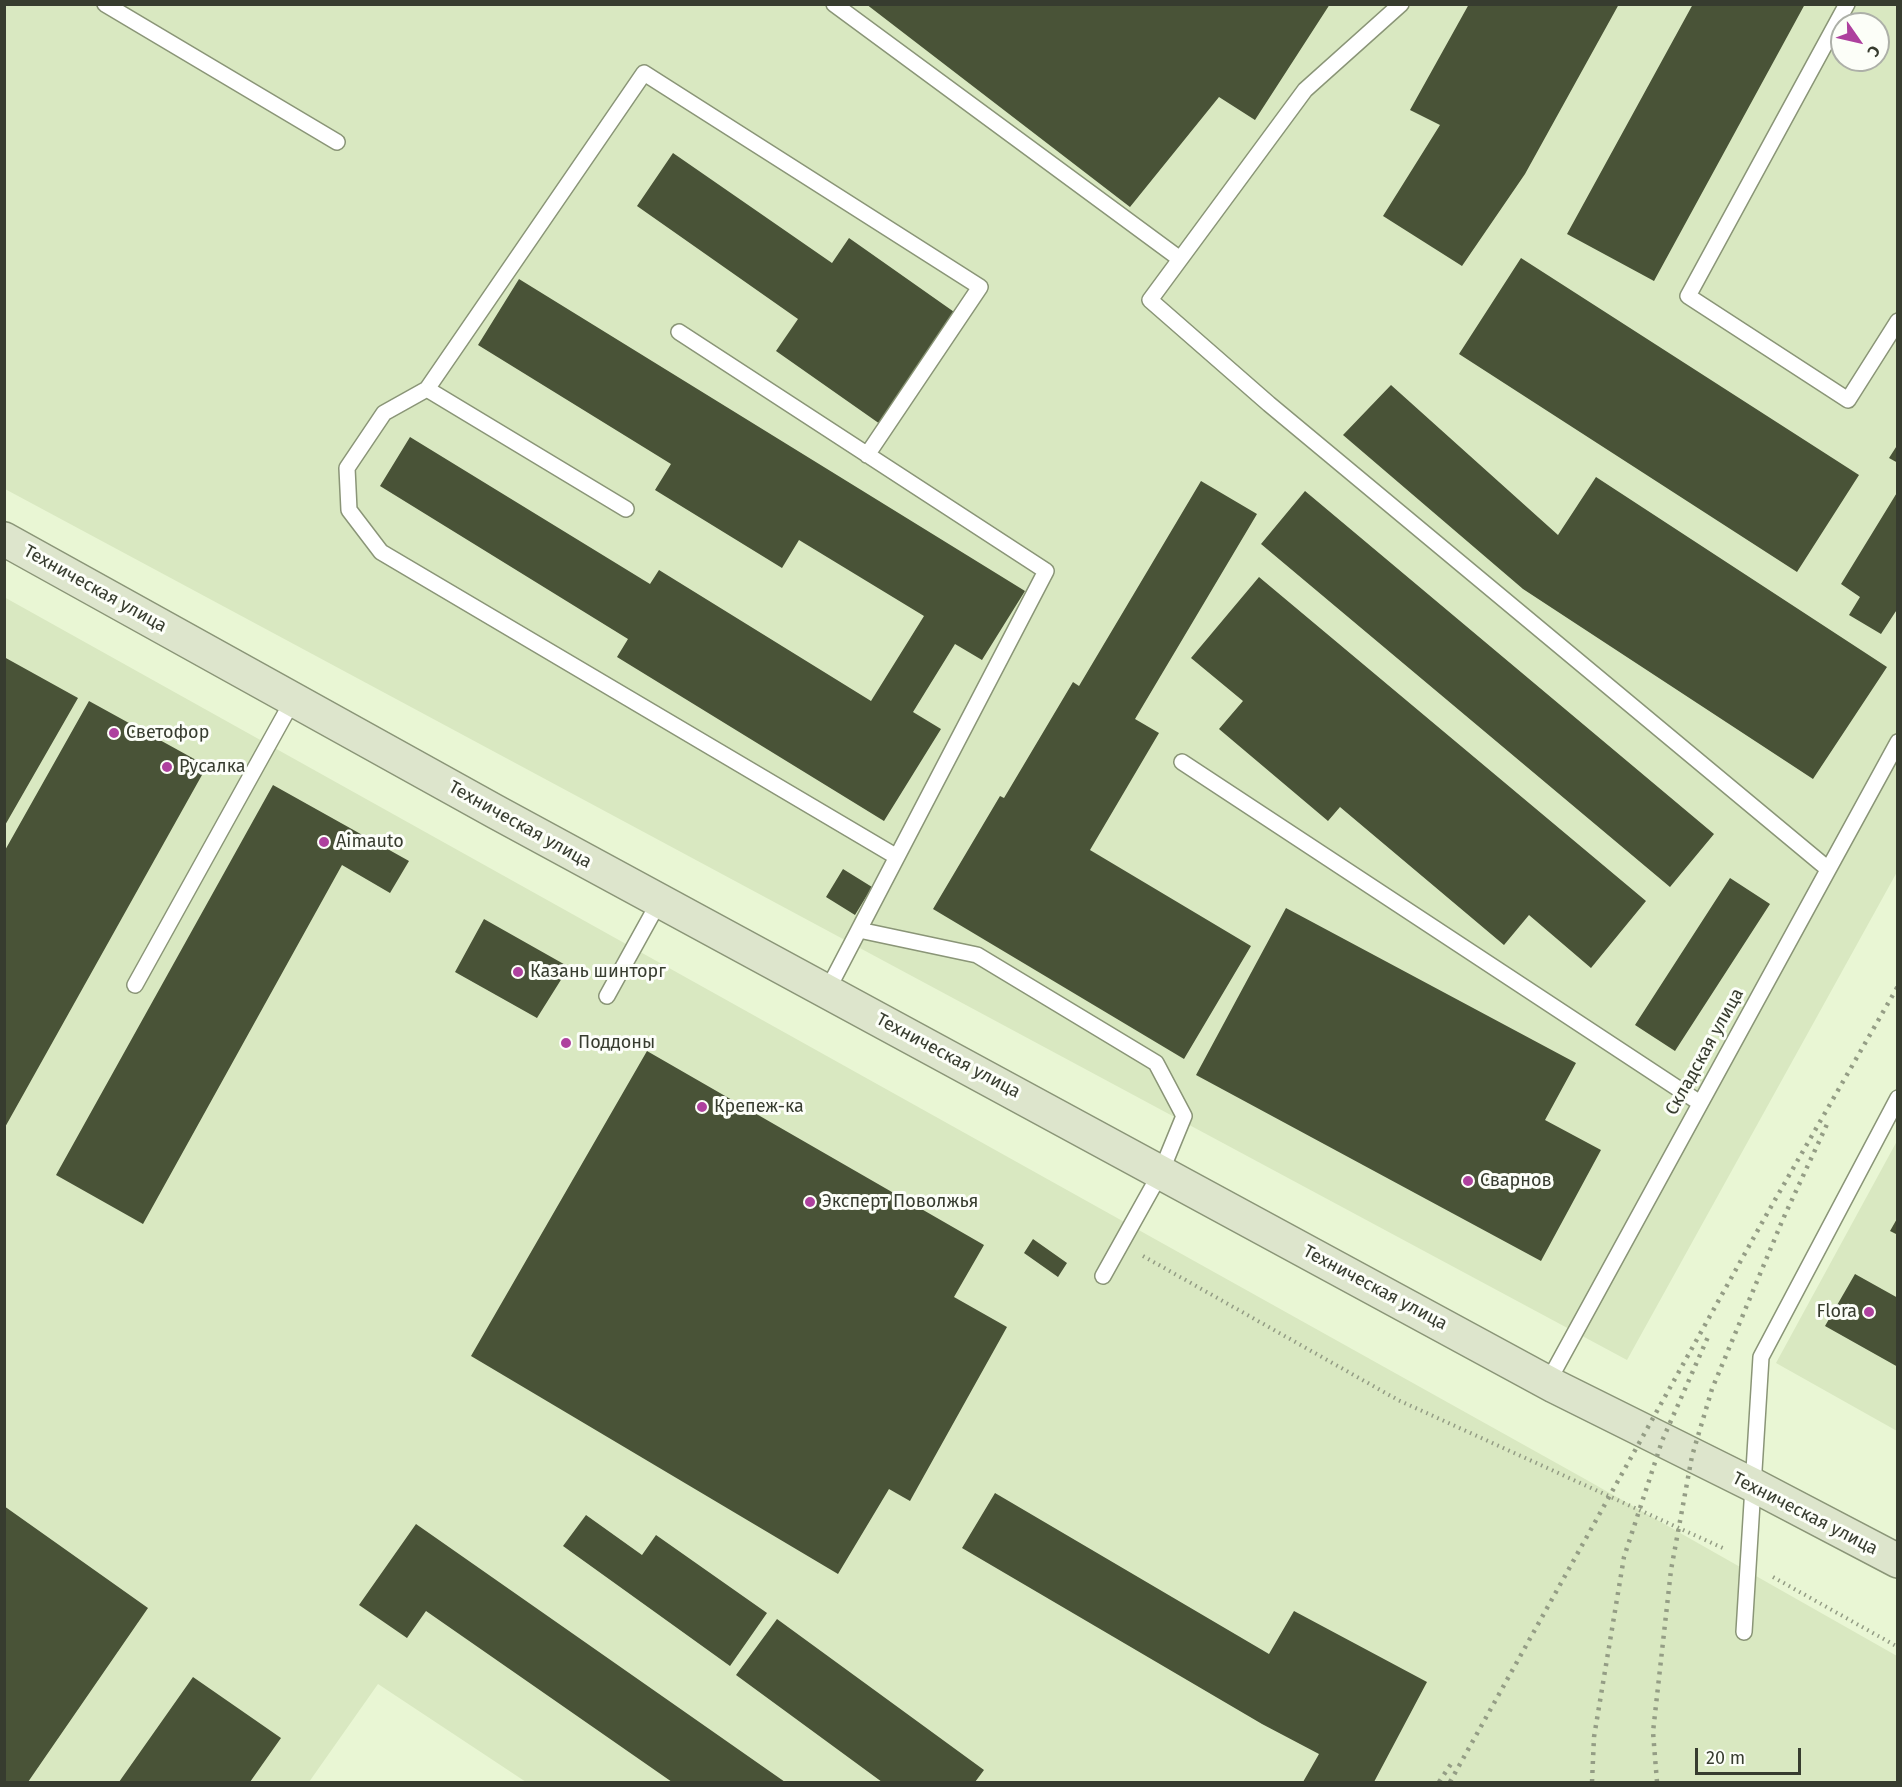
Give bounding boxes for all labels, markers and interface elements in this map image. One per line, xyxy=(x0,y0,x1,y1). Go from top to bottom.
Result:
north arrow xyxy=(1830,12,1890,72)
text: С xyxy=(1863,42,1884,60)
street label: Техническая улица xyxy=(20,541,170,637)
place label: Светофор xyxy=(126,722,209,744)
marker: Светофор xyxy=(107,726,121,740)
place label: Русалка xyxy=(179,756,246,778)
marker: Русалка xyxy=(160,760,174,774)
street label: Техническая улица xyxy=(445,777,595,873)
place label: Aimauto xyxy=(336,831,404,853)
marker: Aimauto xyxy=(317,835,331,849)
place label: Казань шинторг xyxy=(530,961,666,983)
marker: Казань шинторг xyxy=(511,965,525,979)
street label: Складская улица xyxy=(1661,985,1749,1119)
street label: Техническая улица xyxy=(872,1009,1024,1103)
place label: Поддоны xyxy=(578,1032,655,1054)
marker: Поддоны xyxy=(559,1036,573,1050)
place label: Крепеж-ка xyxy=(714,1096,804,1118)
marker: Крепеж-ка xyxy=(695,1100,709,1114)
place label: Сварнов xyxy=(1480,1170,1552,1192)
marker: Сварнов xyxy=(1461,1174,1475,1188)
place label: Эксперт Поволжья xyxy=(822,1191,979,1213)
marker: Эксперт Поволжья xyxy=(803,1195,817,1209)
street label: Техническая улица xyxy=(1299,1241,1451,1335)
place label: Flora xyxy=(1817,1301,1857,1323)
marker: Flora xyxy=(1862,1305,1876,1319)
street label: Техническая улица xyxy=(1729,1468,1881,1560)
scale bar xyxy=(1698,1736,1804,1774)
text: 20 m xyxy=(1706,1747,1745,1769)

